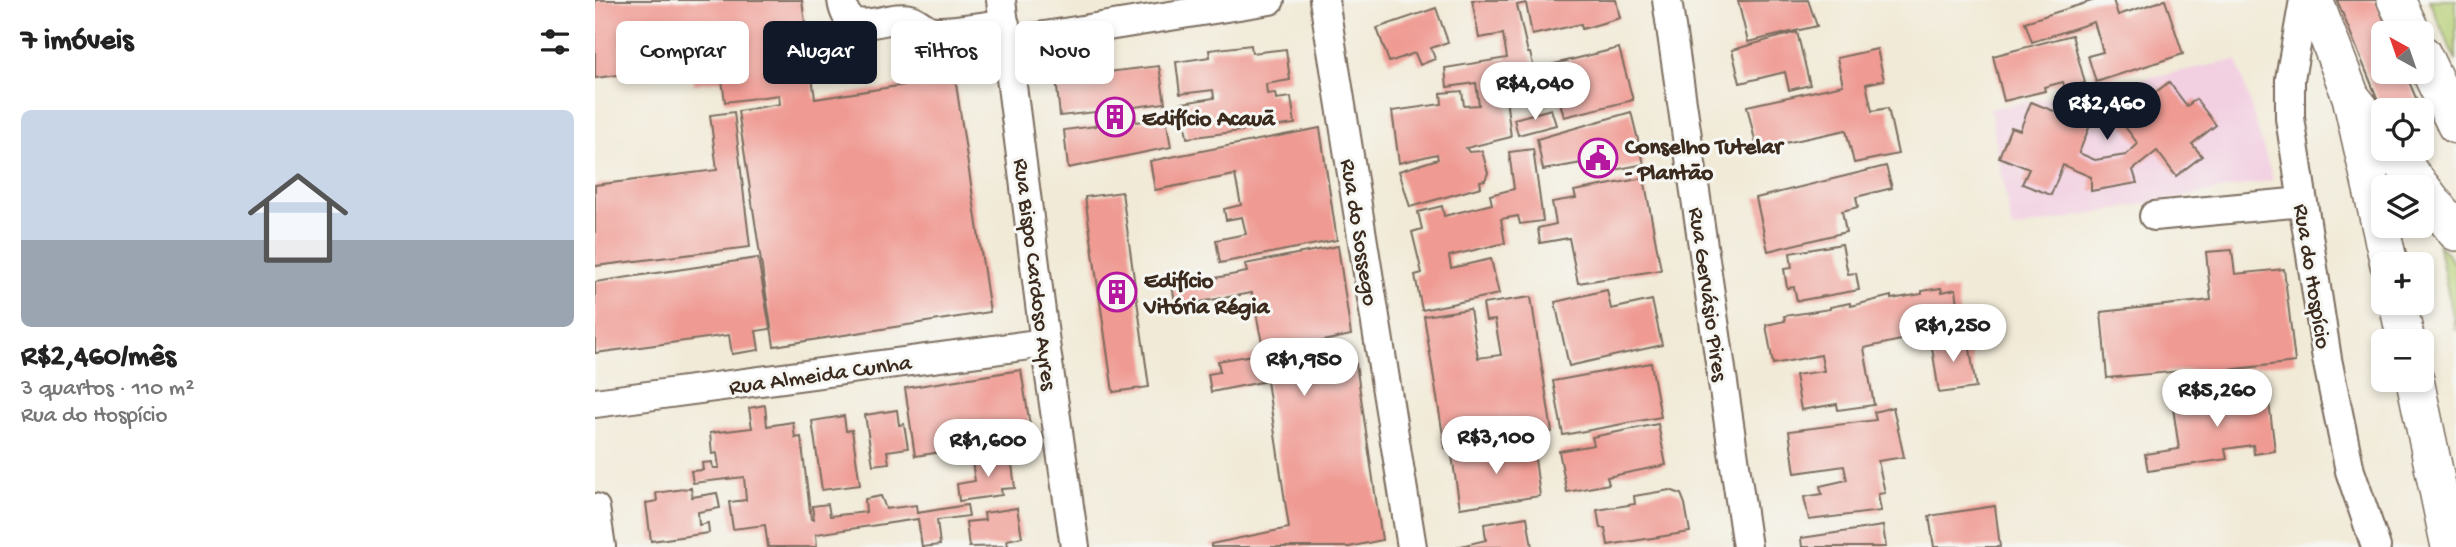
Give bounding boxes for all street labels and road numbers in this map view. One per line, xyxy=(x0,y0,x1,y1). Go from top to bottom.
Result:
street label: Rua Bispo Cardoso Ayres xyxy=(1006,157,1061,392)
street label: Rua do Sossego xyxy=(1333,157,1382,308)
street label: Rua do Hospício xyxy=(2286,202,2335,351)
street label: Rua Gervásio Pires xyxy=(1681,206,1732,384)
street label: Rua Almeida Cunha xyxy=(728,350,915,403)

